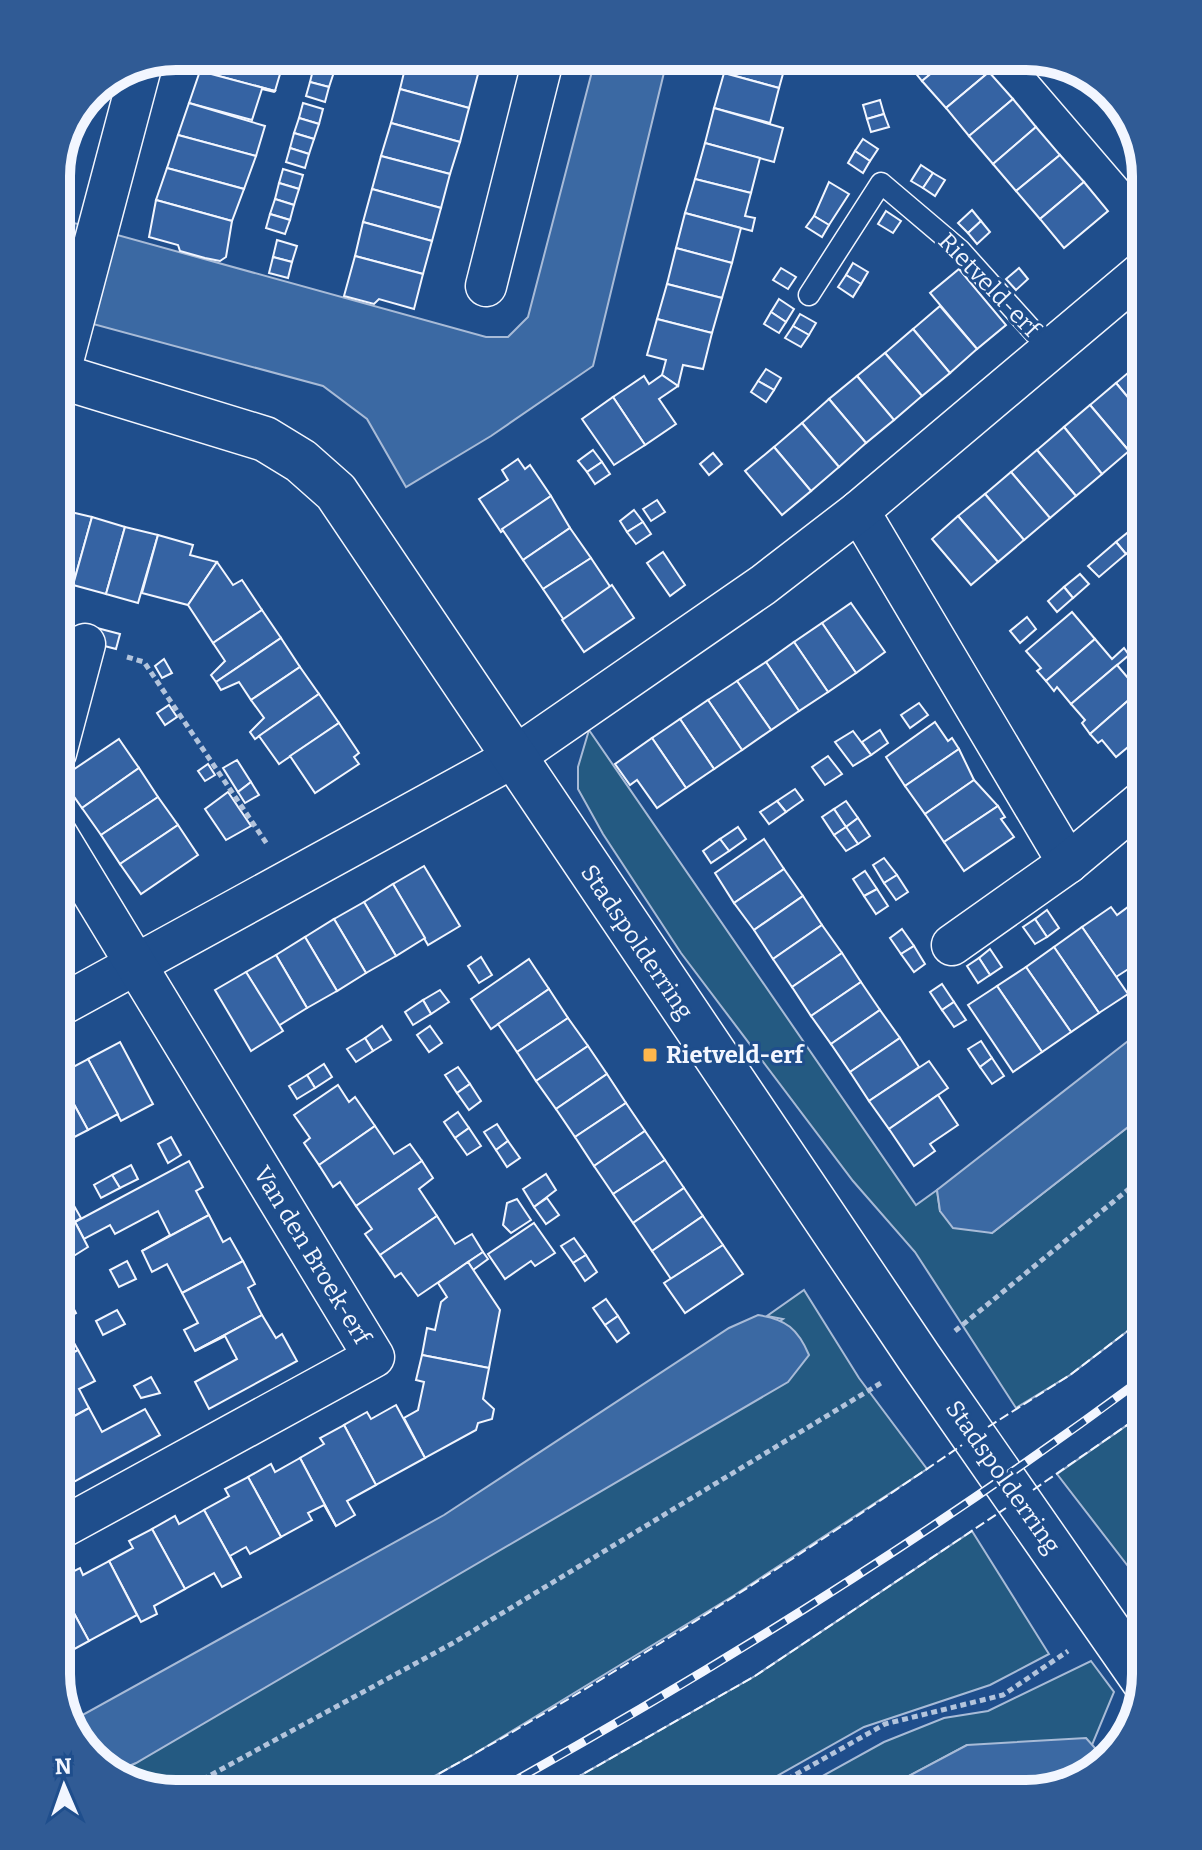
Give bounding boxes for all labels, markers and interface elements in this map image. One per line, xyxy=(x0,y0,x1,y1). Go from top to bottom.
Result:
street label: Rietveld-erf xyxy=(933,227,1047,344)
street label: Stadspolderring xyxy=(575,860,699,1024)
place label: Rietveld-erf xyxy=(666,1041,806,1069)
marker: Rietveld-erf xyxy=(641,1046,659,1064)
street label: Van den Broek-erf xyxy=(248,1161,377,1350)
street label: Stadspolderring xyxy=(940,1395,1066,1559)
north arrow xyxy=(24,1746,104,1826)
text: N xyxy=(54,1753,72,1780)

